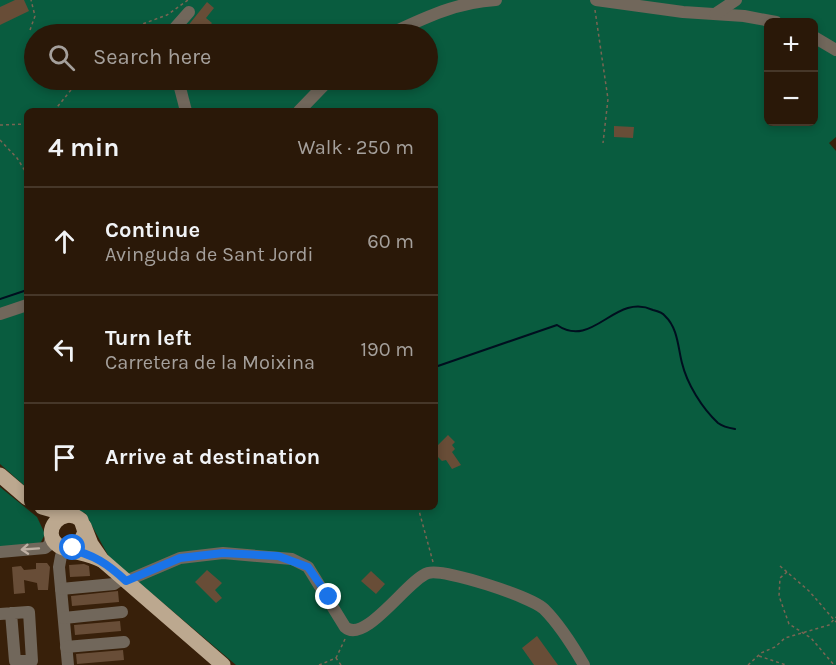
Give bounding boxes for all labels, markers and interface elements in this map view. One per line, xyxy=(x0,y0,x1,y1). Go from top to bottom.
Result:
map controls xyxy=(764,18,818,126)
button: + xyxy=(764,18,818,72)
search box xyxy=(24,24,438,90)
icon: search xyxy=(45,41,78,74)
text: Search here xyxy=(93,44,211,70)
button: − xyxy=(764,72,818,126)
text: 4 min xyxy=(48,132,119,163)
text: Walk · 250 m xyxy=(298,136,414,159)
text: Continue xyxy=(105,217,200,243)
icon: ahead xyxy=(48,225,81,258)
text: 60 m xyxy=(367,230,414,253)
text: Avinguda de Sant Jordi xyxy=(105,243,314,266)
text: Turn left xyxy=(105,325,192,351)
icon: left xyxy=(48,333,81,366)
text: 190 m xyxy=(360,338,414,361)
text: Carretera de la Moixina xyxy=(105,351,315,374)
icon: arrive xyxy=(48,441,81,474)
text: Arrive at destination xyxy=(105,444,320,470)
route start xyxy=(59,534,85,560)
one-way arrow xyxy=(21,544,41,555)
route end xyxy=(315,583,341,609)

